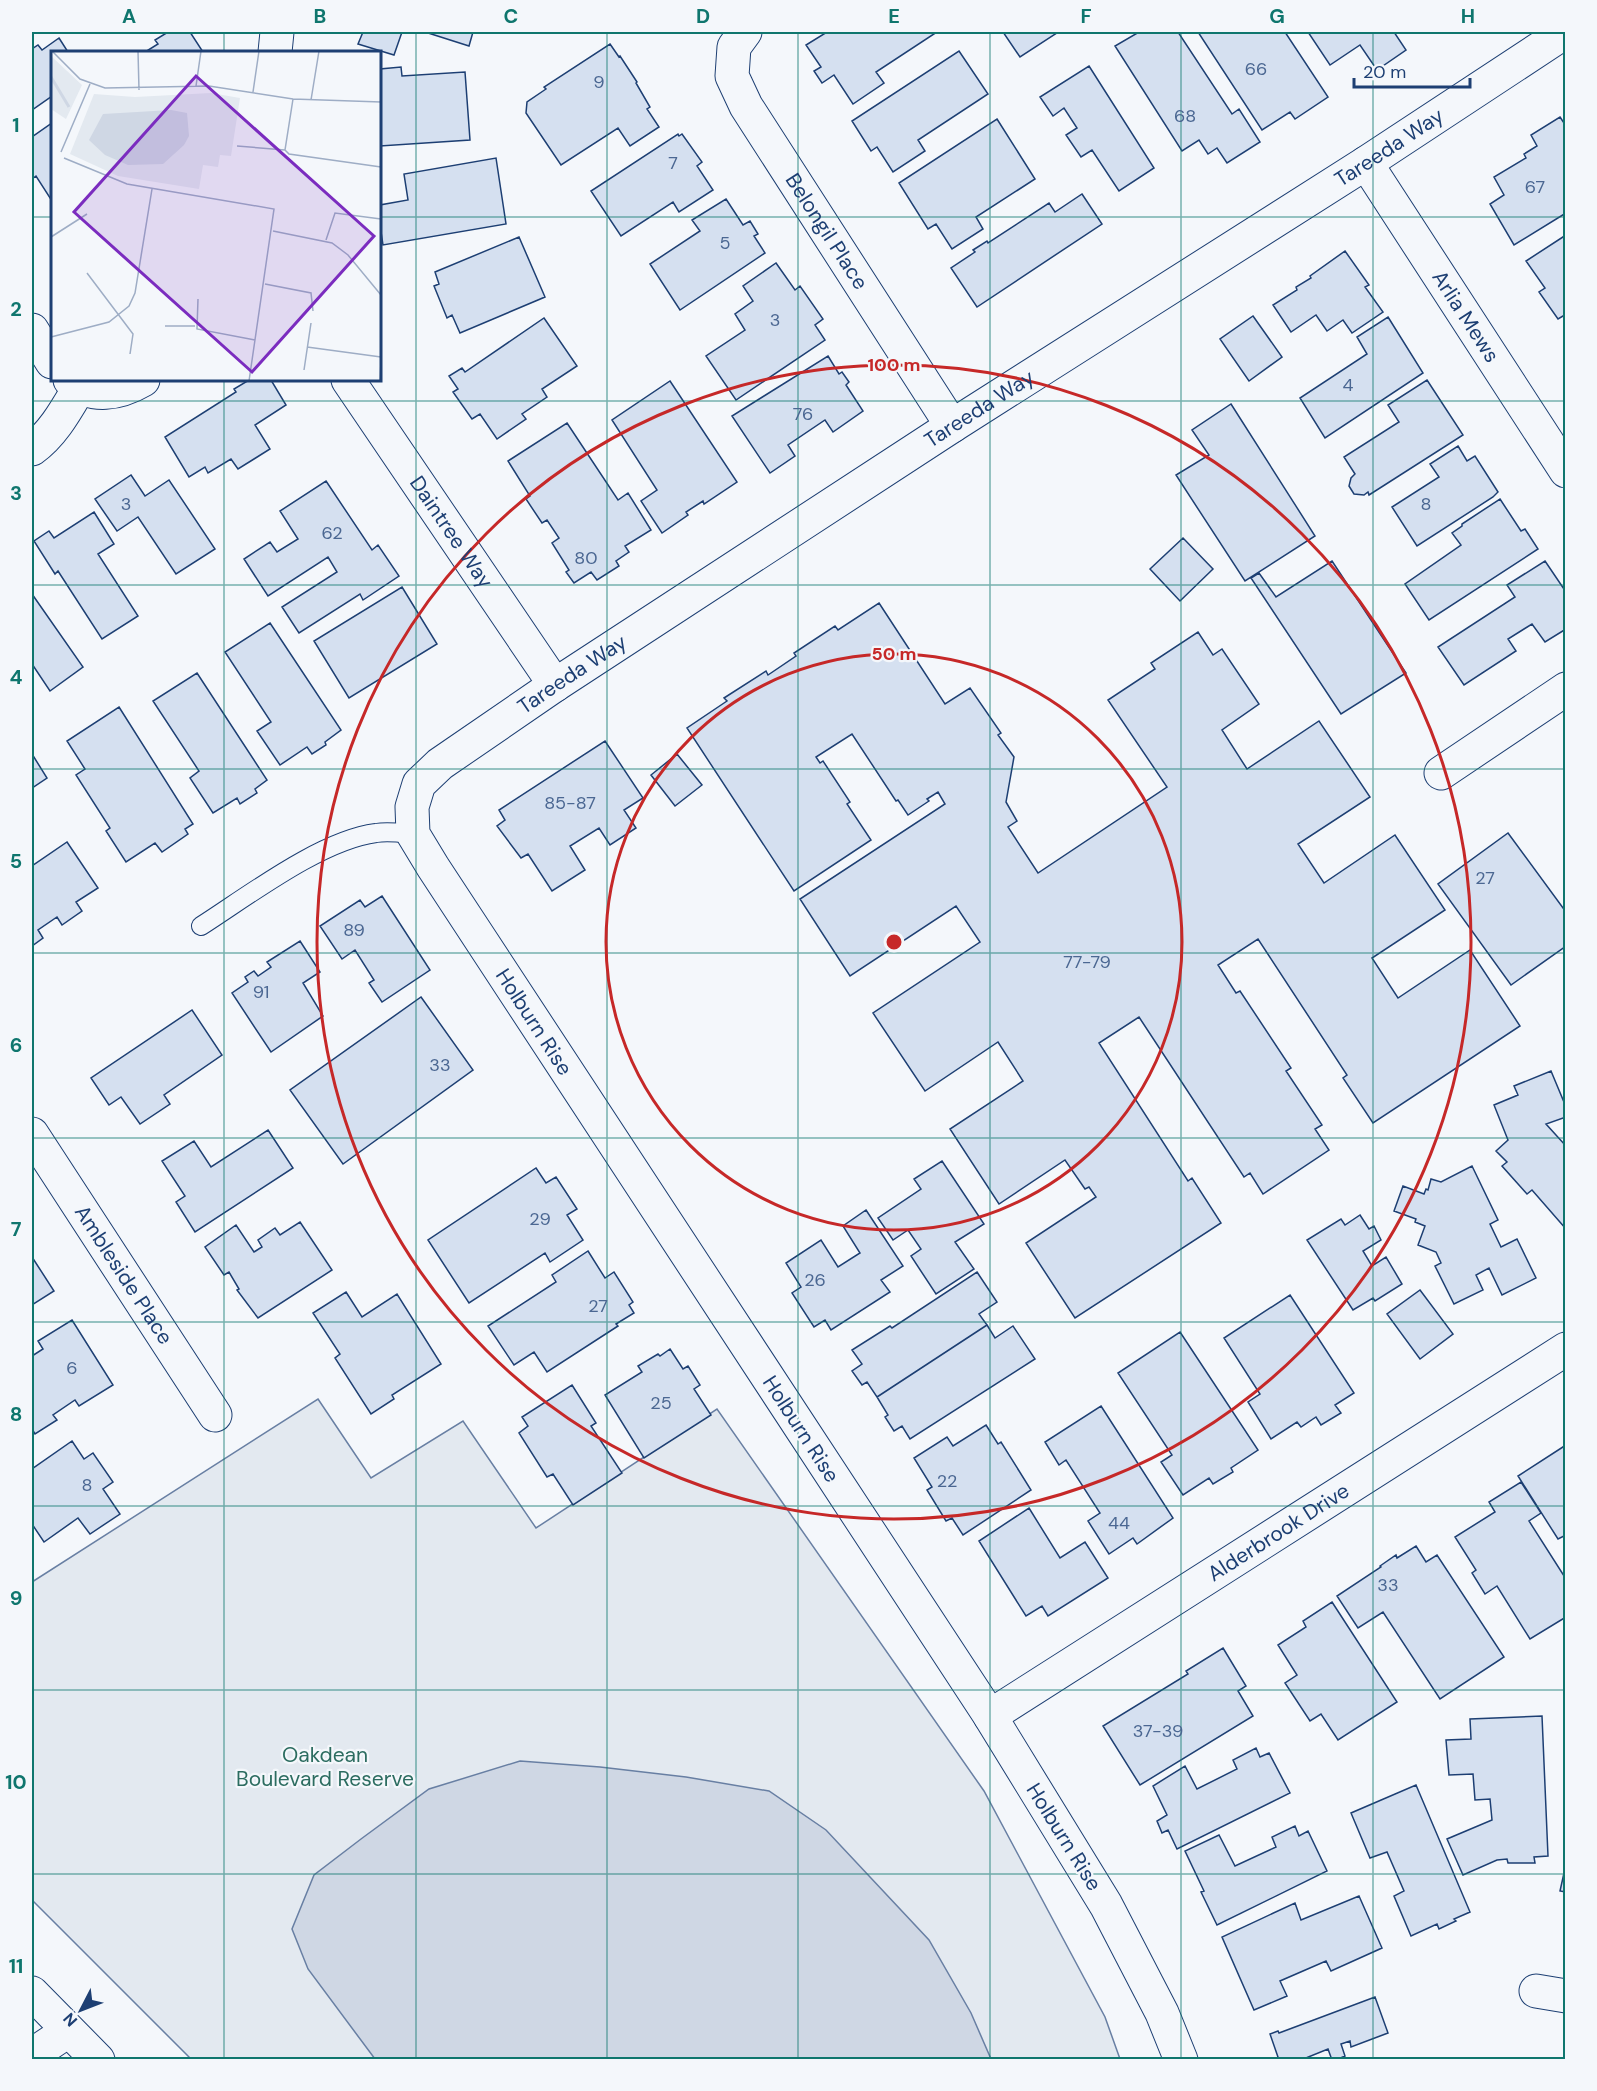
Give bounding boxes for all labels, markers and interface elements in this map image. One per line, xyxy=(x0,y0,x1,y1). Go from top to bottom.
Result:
text: A xyxy=(122,3,136,29)
text: B xyxy=(314,3,326,29)
text: C xyxy=(504,3,518,29)
text: D xyxy=(696,3,710,29)
text: E xyxy=(888,3,900,29)
text: F xyxy=(1080,3,1092,29)
text: G xyxy=(1269,3,1285,29)
text: H xyxy=(1461,3,1475,29)
inset map xyxy=(51,51,381,381)
scale bar xyxy=(1354,51,1470,89)
house number: 66 xyxy=(1245,57,1267,81)
text: 20 m xyxy=(1363,60,1406,84)
house number: 9 xyxy=(593,70,605,94)
street label: Tareeda Way xyxy=(1329,101,1450,193)
house number: 68 xyxy=(1174,104,1196,128)
text: 1 xyxy=(12,112,20,138)
house number: 7 xyxy=(668,151,678,175)
street label: Belongil Place xyxy=(779,168,875,295)
house number: 67 xyxy=(1525,175,1545,199)
house number: 5 xyxy=(720,231,730,255)
street label: Arlia Mews xyxy=(1426,265,1506,368)
text: 2 xyxy=(10,296,22,322)
house number: 3 xyxy=(770,308,780,332)
text: 100 m xyxy=(867,353,921,377)
street label: Tareeda Way xyxy=(919,363,1040,454)
house number: 4 xyxy=(1343,373,1354,397)
house number: 76 xyxy=(793,402,813,426)
street label: Daintree Way xyxy=(403,471,500,594)
text: 3 xyxy=(10,480,22,506)
house number: 3 xyxy=(121,492,131,516)
house number: 8 xyxy=(1421,492,1431,516)
house number: 62 xyxy=(321,521,343,545)
house number: 80 xyxy=(574,546,598,570)
street label: Tareeda Way xyxy=(512,628,632,720)
text: 50 m xyxy=(871,642,917,666)
text: 4 xyxy=(10,664,23,690)
house number: 85-87 xyxy=(544,791,596,815)
text: 5 xyxy=(10,848,22,874)
house number: 27 xyxy=(1475,866,1495,890)
house number: 89 xyxy=(343,918,365,942)
centre of rings xyxy=(884,932,904,952)
house number: 77-79 xyxy=(1063,950,1111,974)
street label: Holburn Rise xyxy=(489,963,579,1081)
house number: 91 xyxy=(253,980,269,1004)
text: 6 xyxy=(10,1032,22,1058)
house number: 33 xyxy=(429,1053,451,1077)
street label: Ambleside Place xyxy=(68,1200,179,1350)
house number: 29 xyxy=(529,1207,551,1231)
text: 7 xyxy=(11,1216,22,1242)
house number: 26 xyxy=(804,1268,826,1292)
house number: 27 xyxy=(588,1294,608,1318)
house number: 6 xyxy=(66,1356,78,1380)
street label: Holburn Rise xyxy=(756,1370,846,1488)
house number: 25 xyxy=(650,1391,672,1415)
text: 8 xyxy=(10,1401,22,1427)
house number: 22 xyxy=(937,1469,957,1493)
house number: 8 xyxy=(82,1473,92,1497)
street label: Alderbrook Drive xyxy=(1202,1477,1355,1588)
house number: 44 xyxy=(1108,1511,1130,1535)
house number: 33 xyxy=(1377,1573,1399,1597)
text: 9 xyxy=(10,1585,22,1611)
house number: 37-39 xyxy=(1133,1719,1183,1743)
park label: Oakdean Boulevard Reserve xyxy=(236,1741,414,1793)
text: 10 xyxy=(5,1769,27,1795)
street label: Holburn Rise xyxy=(1020,1778,1108,1896)
text: 11 xyxy=(9,1953,23,1979)
north arrow xyxy=(51,1980,111,2040)
text: N xyxy=(59,2008,82,2031)

